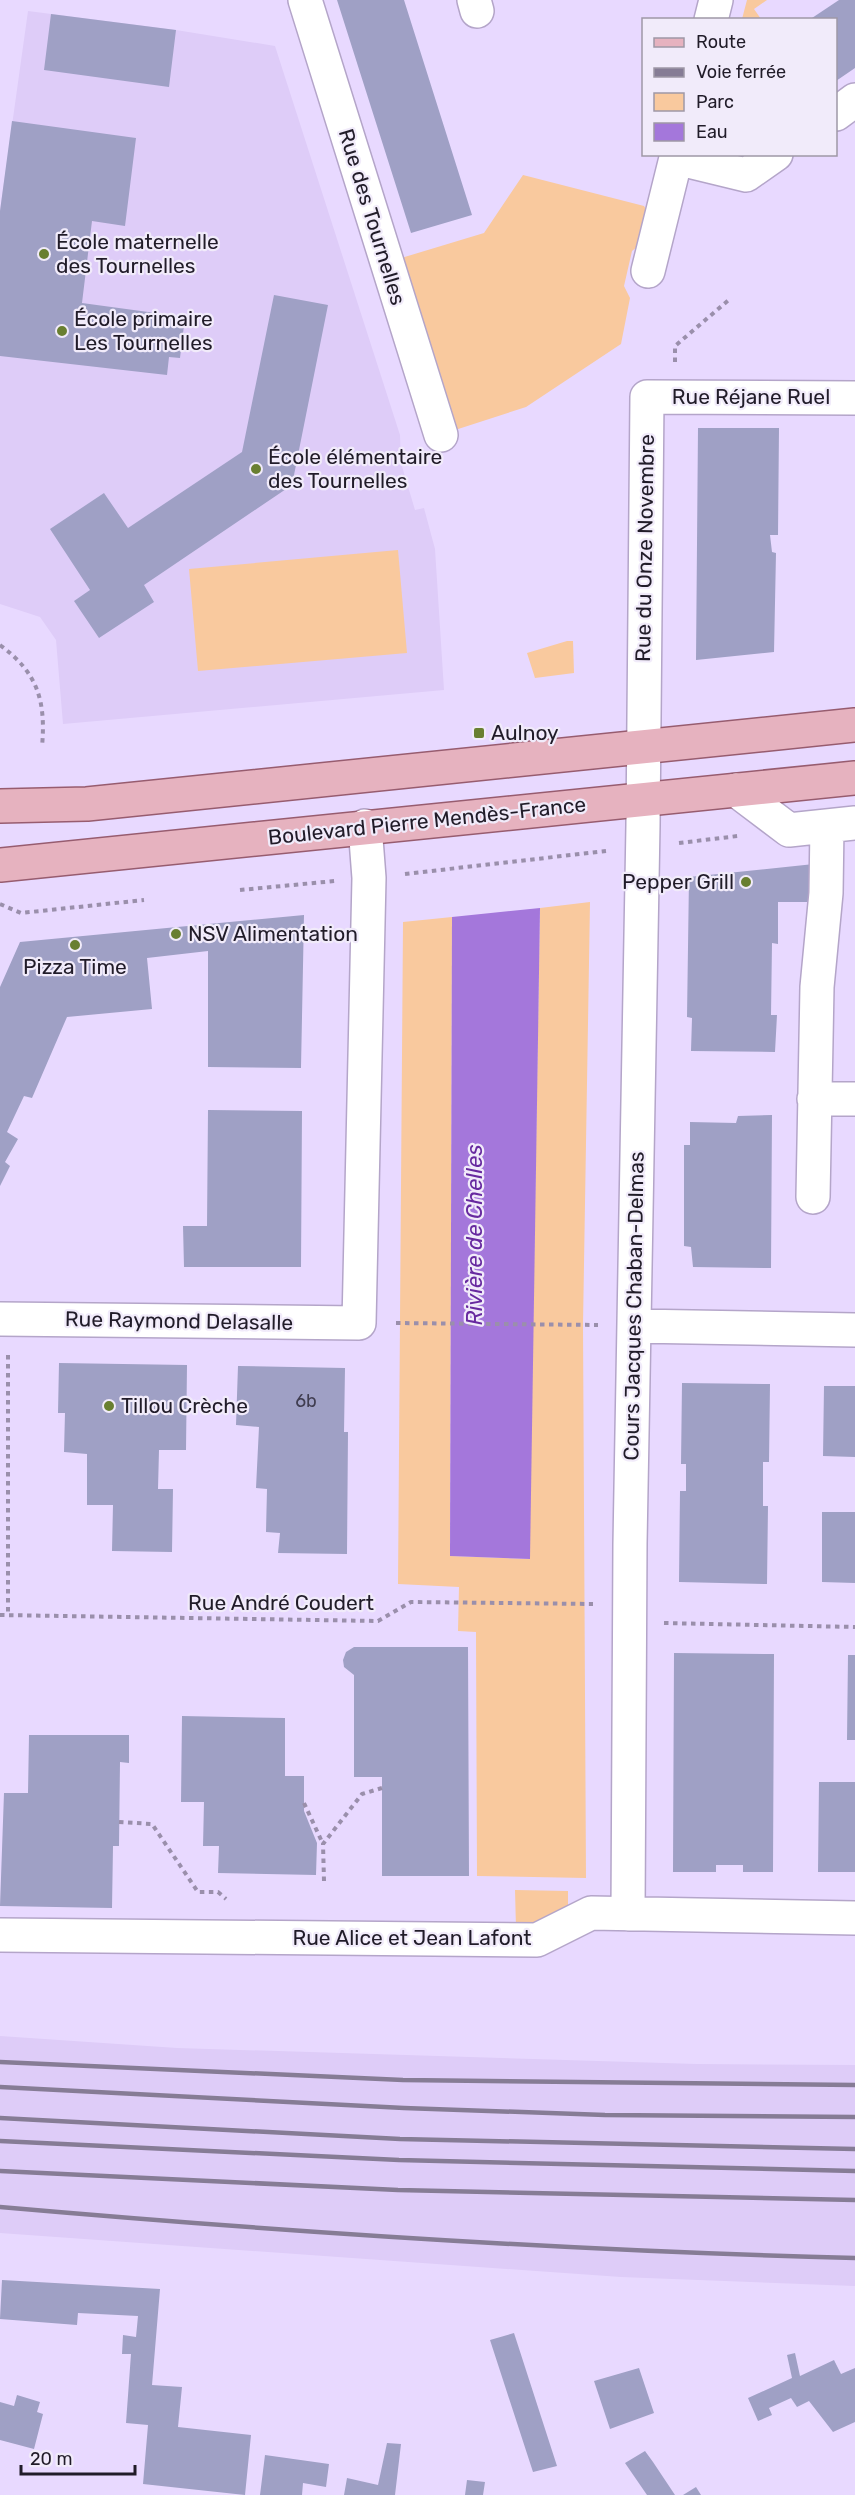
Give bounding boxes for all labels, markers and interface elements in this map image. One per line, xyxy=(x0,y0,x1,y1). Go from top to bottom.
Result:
legend xyxy=(642,18,837,156)
text: Route xyxy=(696,31,746,53)
text: Voie ferrée xyxy=(696,61,786,83)
text: Parc xyxy=(696,91,734,113)
text: Eau xyxy=(696,121,728,143)
street label: Rue des Tournelles xyxy=(334,126,411,308)
place label: École maternelle des Tournelles xyxy=(56,229,219,278)
marker: École maternelle des Tournelles xyxy=(37,247,51,261)
place label: École primaire Les Tournelles xyxy=(74,306,213,355)
marker: École primaire Les Tournelles xyxy=(55,324,69,338)
street label: Rue Réjane Ruel xyxy=(672,384,830,409)
street label: Rue du Onze Novembre xyxy=(630,434,659,662)
place label: École élémentaire des Tournelles xyxy=(268,444,442,493)
marker: École élémentaire des Tournelles xyxy=(249,462,263,476)
place label: Aulnoy xyxy=(491,720,559,745)
marker: Aulnoy xyxy=(472,726,486,740)
street label: Boulevard Pierre Mendès-France xyxy=(267,791,587,850)
place label: Pepper Grill xyxy=(622,869,734,894)
marker: Pepper Grill xyxy=(739,875,753,889)
place label: NSV Alimentation xyxy=(188,921,358,946)
marker: NSV Alimentation xyxy=(169,927,183,941)
marker: Pizza Time xyxy=(68,938,82,952)
place label: Pizza Time xyxy=(23,954,127,979)
water label: Rivière de Chelles xyxy=(461,1145,488,1325)
street label: Cours Jacques Chaban-Delmas xyxy=(618,1151,649,1461)
street label: Rue Raymond Delasalle xyxy=(65,1306,293,1335)
house number: 6b xyxy=(295,1390,317,1412)
place label: Tillou Crèche xyxy=(121,1393,248,1418)
marker: Tillou Crèche xyxy=(102,1399,116,1413)
street label: Rue André Coudert xyxy=(188,1590,374,1615)
street label: Rue Alice et Jean Lafont xyxy=(292,1925,532,1950)
scale bar xyxy=(21,2438,135,2476)
text: 20 m xyxy=(30,2448,72,2470)

